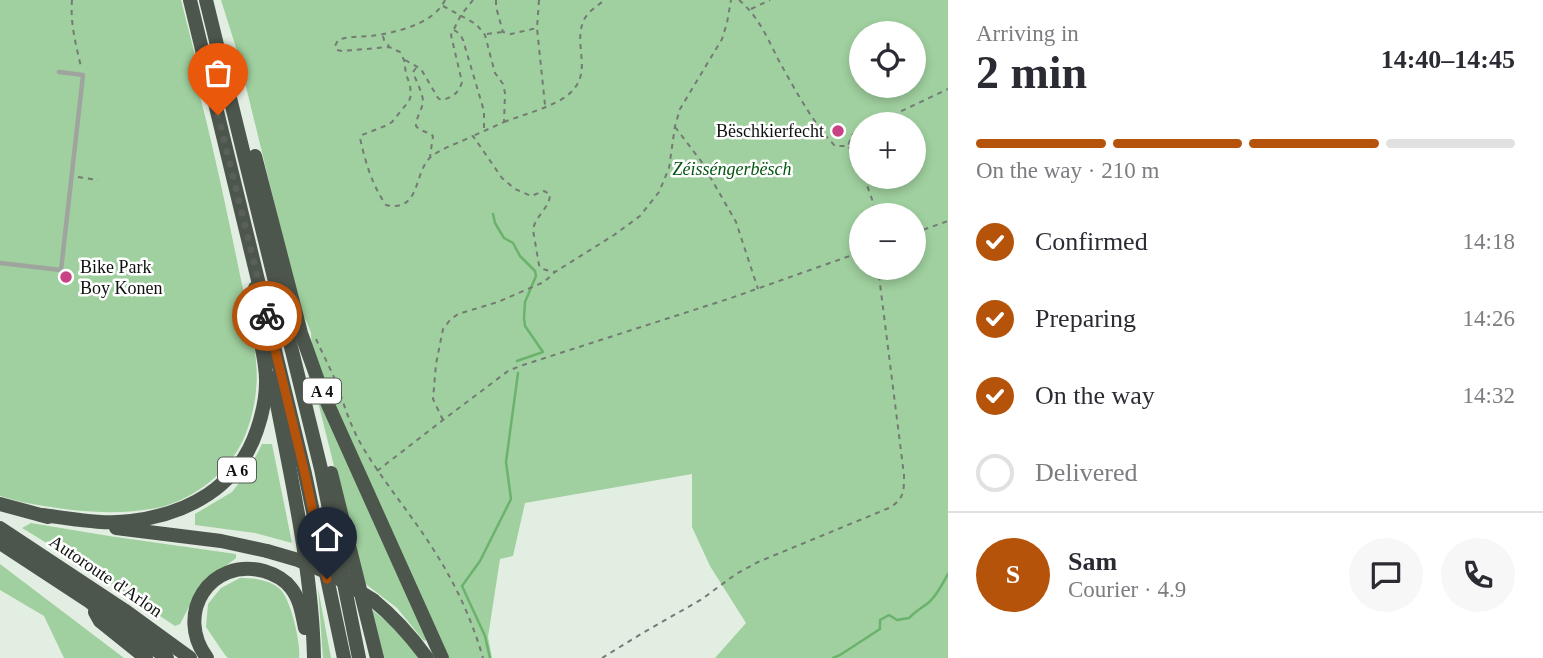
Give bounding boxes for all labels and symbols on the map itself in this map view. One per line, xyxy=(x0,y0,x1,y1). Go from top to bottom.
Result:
pin xyxy=(188,43,248,115)
place label: Bëschkierfecht xyxy=(716,121,824,141)
marker: Bëschkierfecht xyxy=(830,123,846,139)
park label: Zéisséngerbësch xyxy=(673,159,791,179)
place label: Bike Park Boy Konen xyxy=(80,257,163,298)
marker: Bike Park Boy Konen xyxy=(58,269,74,285)
courier xyxy=(232,281,302,351)
road number: A 4 xyxy=(303,378,341,404)
road number: A 6 xyxy=(218,457,256,482)
pin xyxy=(297,507,357,579)
street label: Autoroute d'Arlon xyxy=(46,531,166,621)

